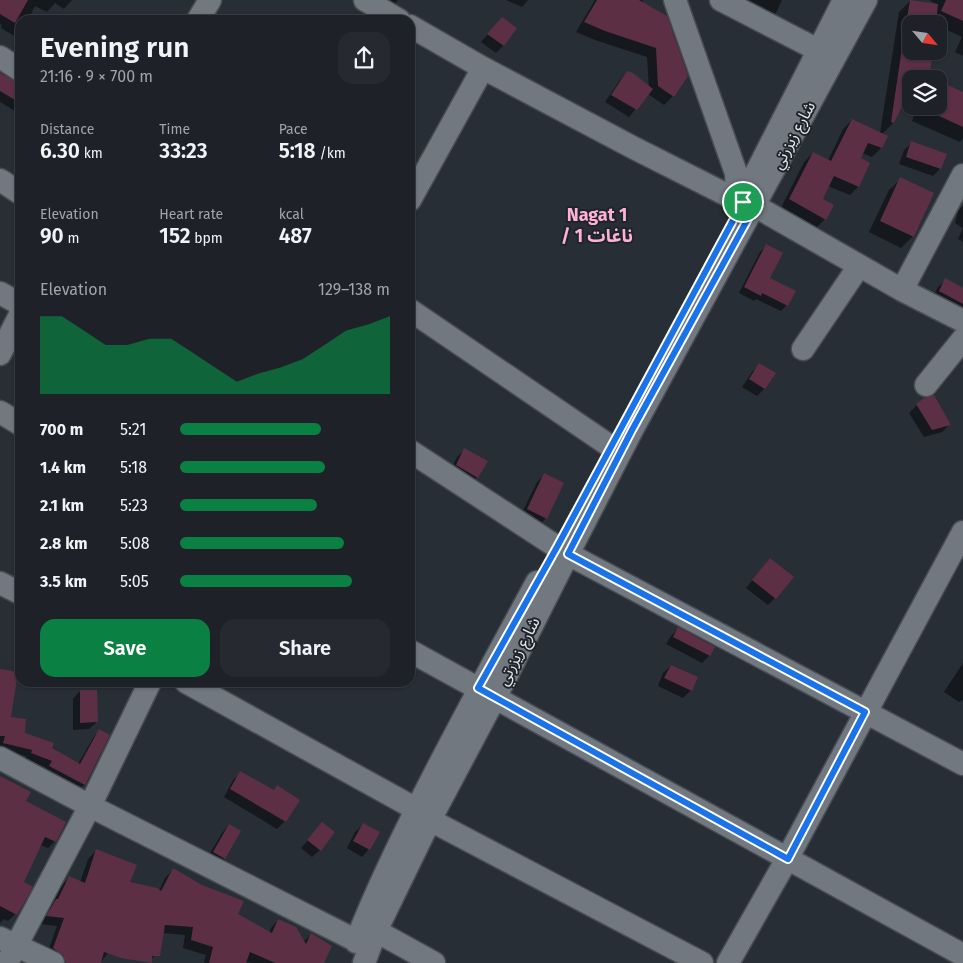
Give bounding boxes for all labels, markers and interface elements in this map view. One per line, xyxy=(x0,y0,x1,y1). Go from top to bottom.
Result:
north arrow xyxy=(902,15,948,60)
map controls xyxy=(902,15,947,115)
text: Evening run xyxy=(40,31,189,64)
button: share xyxy=(338,32,390,84)
text: 21:16 · 9 × 700 m xyxy=(40,67,153,86)
button: layers xyxy=(902,70,947,115)
street label: شارع زيزرتي xyxy=(768,98,822,174)
text: Distance xyxy=(40,121,94,138)
text: Time xyxy=(159,121,190,138)
text: Pace xyxy=(279,121,308,138)
text: 6.30 xyxy=(40,138,80,164)
text: 33:23 xyxy=(159,138,207,164)
text: 5:18 xyxy=(279,138,316,164)
text: km xyxy=(80,145,103,162)
text: /km xyxy=(316,145,346,162)
pin xyxy=(722,181,764,223)
icon: arrive xyxy=(729,188,757,216)
district label: Nagat 1 / ناغات 1 xyxy=(561,204,633,247)
text: Elevation xyxy=(40,206,99,223)
text: Heart rate xyxy=(159,206,223,223)
text: kcal xyxy=(279,206,304,223)
text: 90 xyxy=(40,223,64,249)
text: 152 xyxy=(159,223,190,249)
text: 487 xyxy=(279,223,312,249)
text: m xyxy=(64,230,79,247)
text: bpm xyxy=(190,230,223,247)
text: Elevation xyxy=(40,280,107,299)
text: 129–138 m xyxy=(318,280,390,299)
text: 700 m xyxy=(40,420,83,439)
text: 5:21 xyxy=(120,420,146,439)
text: 1.4 km xyxy=(40,458,86,477)
text: 5:18 xyxy=(120,458,147,477)
text: 2.1 km xyxy=(40,496,84,515)
text: 5:23 xyxy=(120,496,148,515)
text: 2.8 km xyxy=(40,534,88,553)
text: 5:08 xyxy=(120,534,150,553)
text: 3.5 km xyxy=(40,572,87,591)
text: 5:05 xyxy=(120,572,149,591)
street label: شارع زيزرتي xyxy=(493,614,546,690)
button: Save xyxy=(40,619,210,677)
button: Share xyxy=(220,619,390,677)

